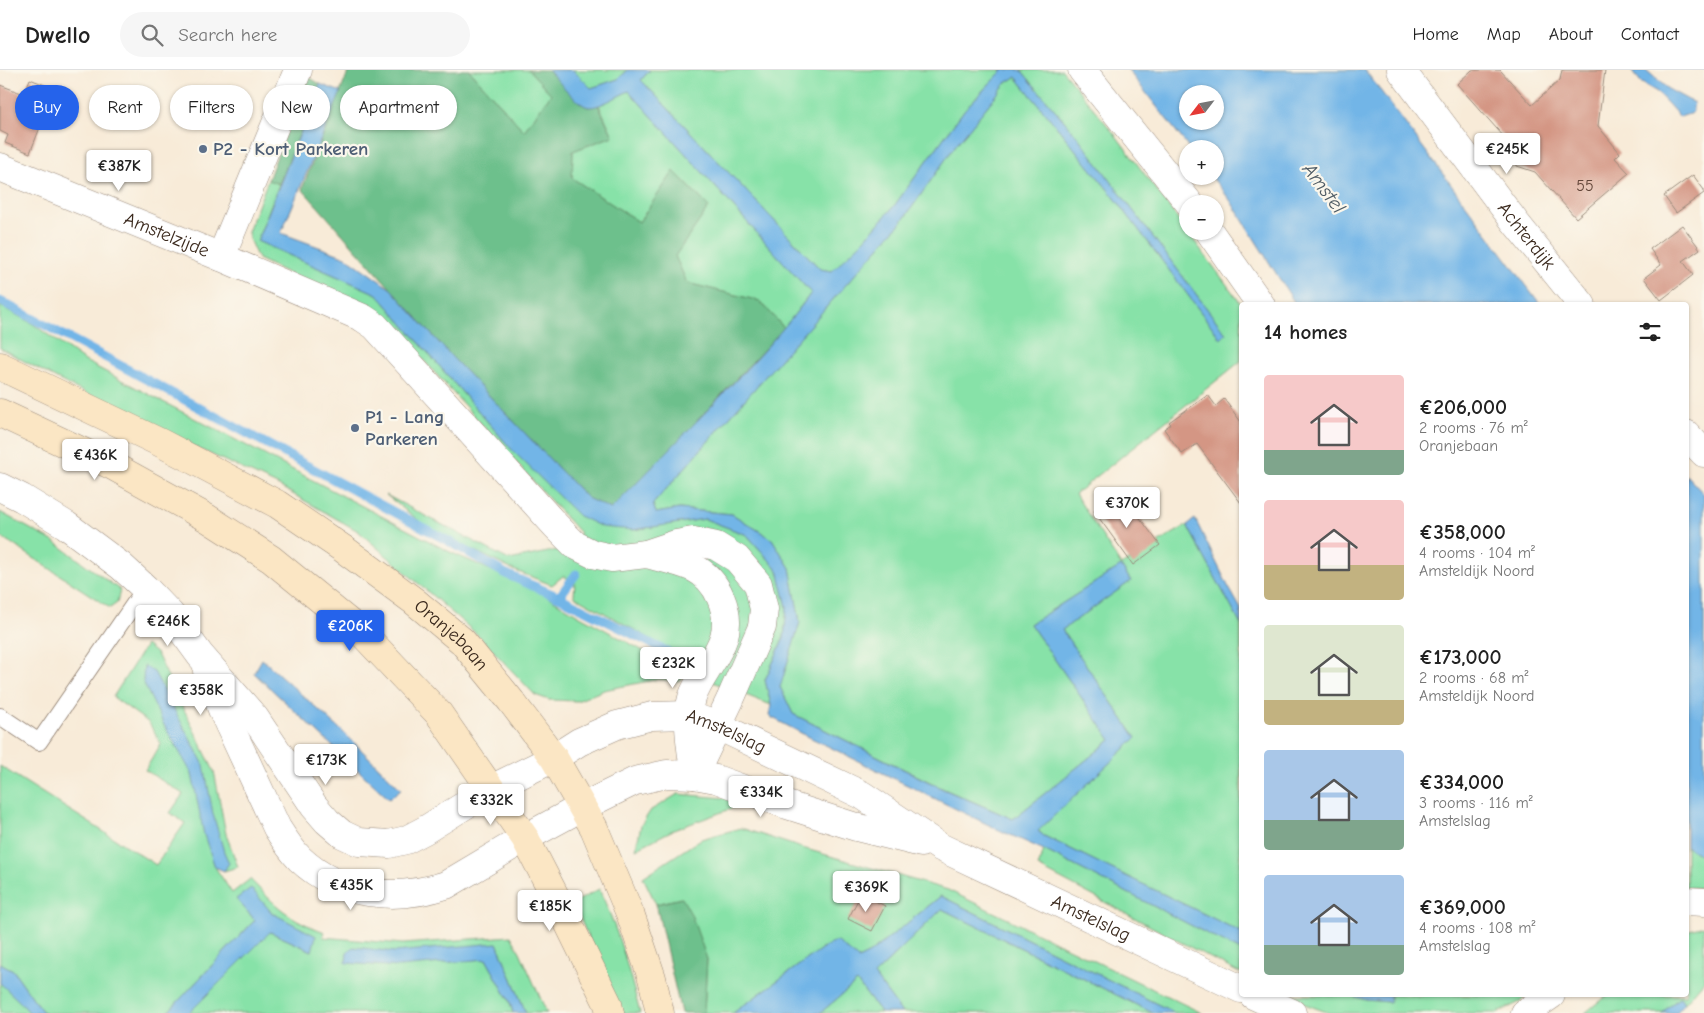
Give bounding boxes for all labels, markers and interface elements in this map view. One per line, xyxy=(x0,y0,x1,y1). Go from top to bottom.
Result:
search box xyxy=(120,12,470,57)
text: Dwello xyxy=(25,21,90,49)
icon: search xyxy=(138,21,166,49)
text: Search here xyxy=(178,24,277,46)
text: Home xyxy=(1412,24,1459,45)
text: Map xyxy=(1487,24,1521,45)
text: About xyxy=(1549,24,1593,45)
text: Contact xyxy=(1621,24,1679,45)
chip: Buy xyxy=(15,85,79,130)
chip: Rent xyxy=(89,85,160,130)
chip: Filters xyxy=(170,85,253,130)
chip: New xyxy=(263,85,330,130)
chip: Apartment xyxy=(340,85,457,130)
north arrow xyxy=(1179,85,1224,130)
map controls xyxy=(1179,85,1224,240)
pin: €245K xyxy=(1472,132,1542,175)
place label: P2 - Kort Parkeren xyxy=(213,138,368,160)
button: + xyxy=(1179,140,1224,185)
text: €245K xyxy=(1485,140,1529,158)
marker: P2 - Kort Parkeren xyxy=(197,143,209,155)
pin: €387K xyxy=(84,150,154,192)
text: €387K xyxy=(97,157,141,175)
water label: Amstel xyxy=(1297,158,1351,218)
house number: 55 xyxy=(1576,177,1594,195)
button: − xyxy=(1179,195,1224,240)
street label: Achterdijk xyxy=(1493,198,1560,275)
street label: Amstelzijde xyxy=(121,208,213,262)
icon: filters xyxy=(1636,318,1664,346)
text: 14 homes xyxy=(1264,320,1347,344)
icon: home xyxy=(1304,395,1364,455)
text: €206,000 xyxy=(1419,395,1507,419)
place label: P1 - Lang Parkeren xyxy=(365,406,444,450)
text: 2 rooms · 76 m² xyxy=(1419,419,1528,437)
marker: P1 - Lang Parkeren xyxy=(349,422,361,434)
text: Oranjebaan xyxy=(1419,437,1498,455)
pin: €436K xyxy=(60,438,130,481)
text: €436K xyxy=(73,446,117,464)
pin: €370K xyxy=(1092,486,1162,529)
text: €370K xyxy=(1105,494,1149,512)
icon: home xyxy=(1304,520,1364,580)
text: €358,000 xyxy=(1419,520,1506,544)
text: 4 rooms · 104 m² xyxy=(1419,544,1535,562)
text: Amsteldijk Noord xyxy=(1419,562,1535,580)
street label: Oranjebaan xyxy=(410,595,493,675)
pin: €246K xyxy=(133,604,203,647)
pin: €206K xyxy=(315,610,385,652)
text: €246K xyxy=(146,612,190,630)
text: €206K xyxy=(327,617,373,635)
icon: home xyxy=(1304,645,1364,705)
text: €173,000 xyxy=(1419,645,1502,669)
pin: €232K xyxy=(638,646,708,689)
text: €232K xyxy=(651,654,695,672)
text: 2 rooms · 68 m² xyxy=(1419,669,1529,687)
pin: €358K xyxy=(166,674,236,716)
text: €358K xyxy=(179,681,223,699)
text: Amsteldijk Noord xyxy=(1419,687,1535,705)
street label: Amstelslag xyxy=(683,704,770,758)
pin: €173K xyxy=(291,744,361,786)
text: €173K xyxy=(305,751,347,769)
icon: home xyxy=(1304,770,1364,830)
text: €334,000 xyxy=(1419,770,1504,794)
pin: €334K xyxy=(726,776,796,818)
text: €334K xyxy=(739,783,783,801)
pin: €332K xyxy=(456,784,526,826)
text: €332K xyxy=(469,791,513,809)
text: 3 rooms · 116 m² xyxy=(1419,794,1533,812)
text: Amstelslag xyxy=(1419,812,1491,830)
pin: €435K xyxy=(316,868,386,911)
pin: €369K xyxy=(831,870,901,913)
text: €435K xyxy=(329,876,373,894)
text: €369K xyxy=(844,878,888,896)
pin: €185K xyxy=(515,890,585,932)
street label: Amstelslag xyxy=(1048,890,1134,946)
icon: home xyxy=(1304,895,1364,955)
text: €369,000 xyxy=(1419,895,1506,919)
text: €185K xyxy=(528,897,572,915)
text: 4 rooms · 108 m² xyxy=(1419,919,1535,937)
text: Amstelslag xyxy=(1419,937,1491,955)

